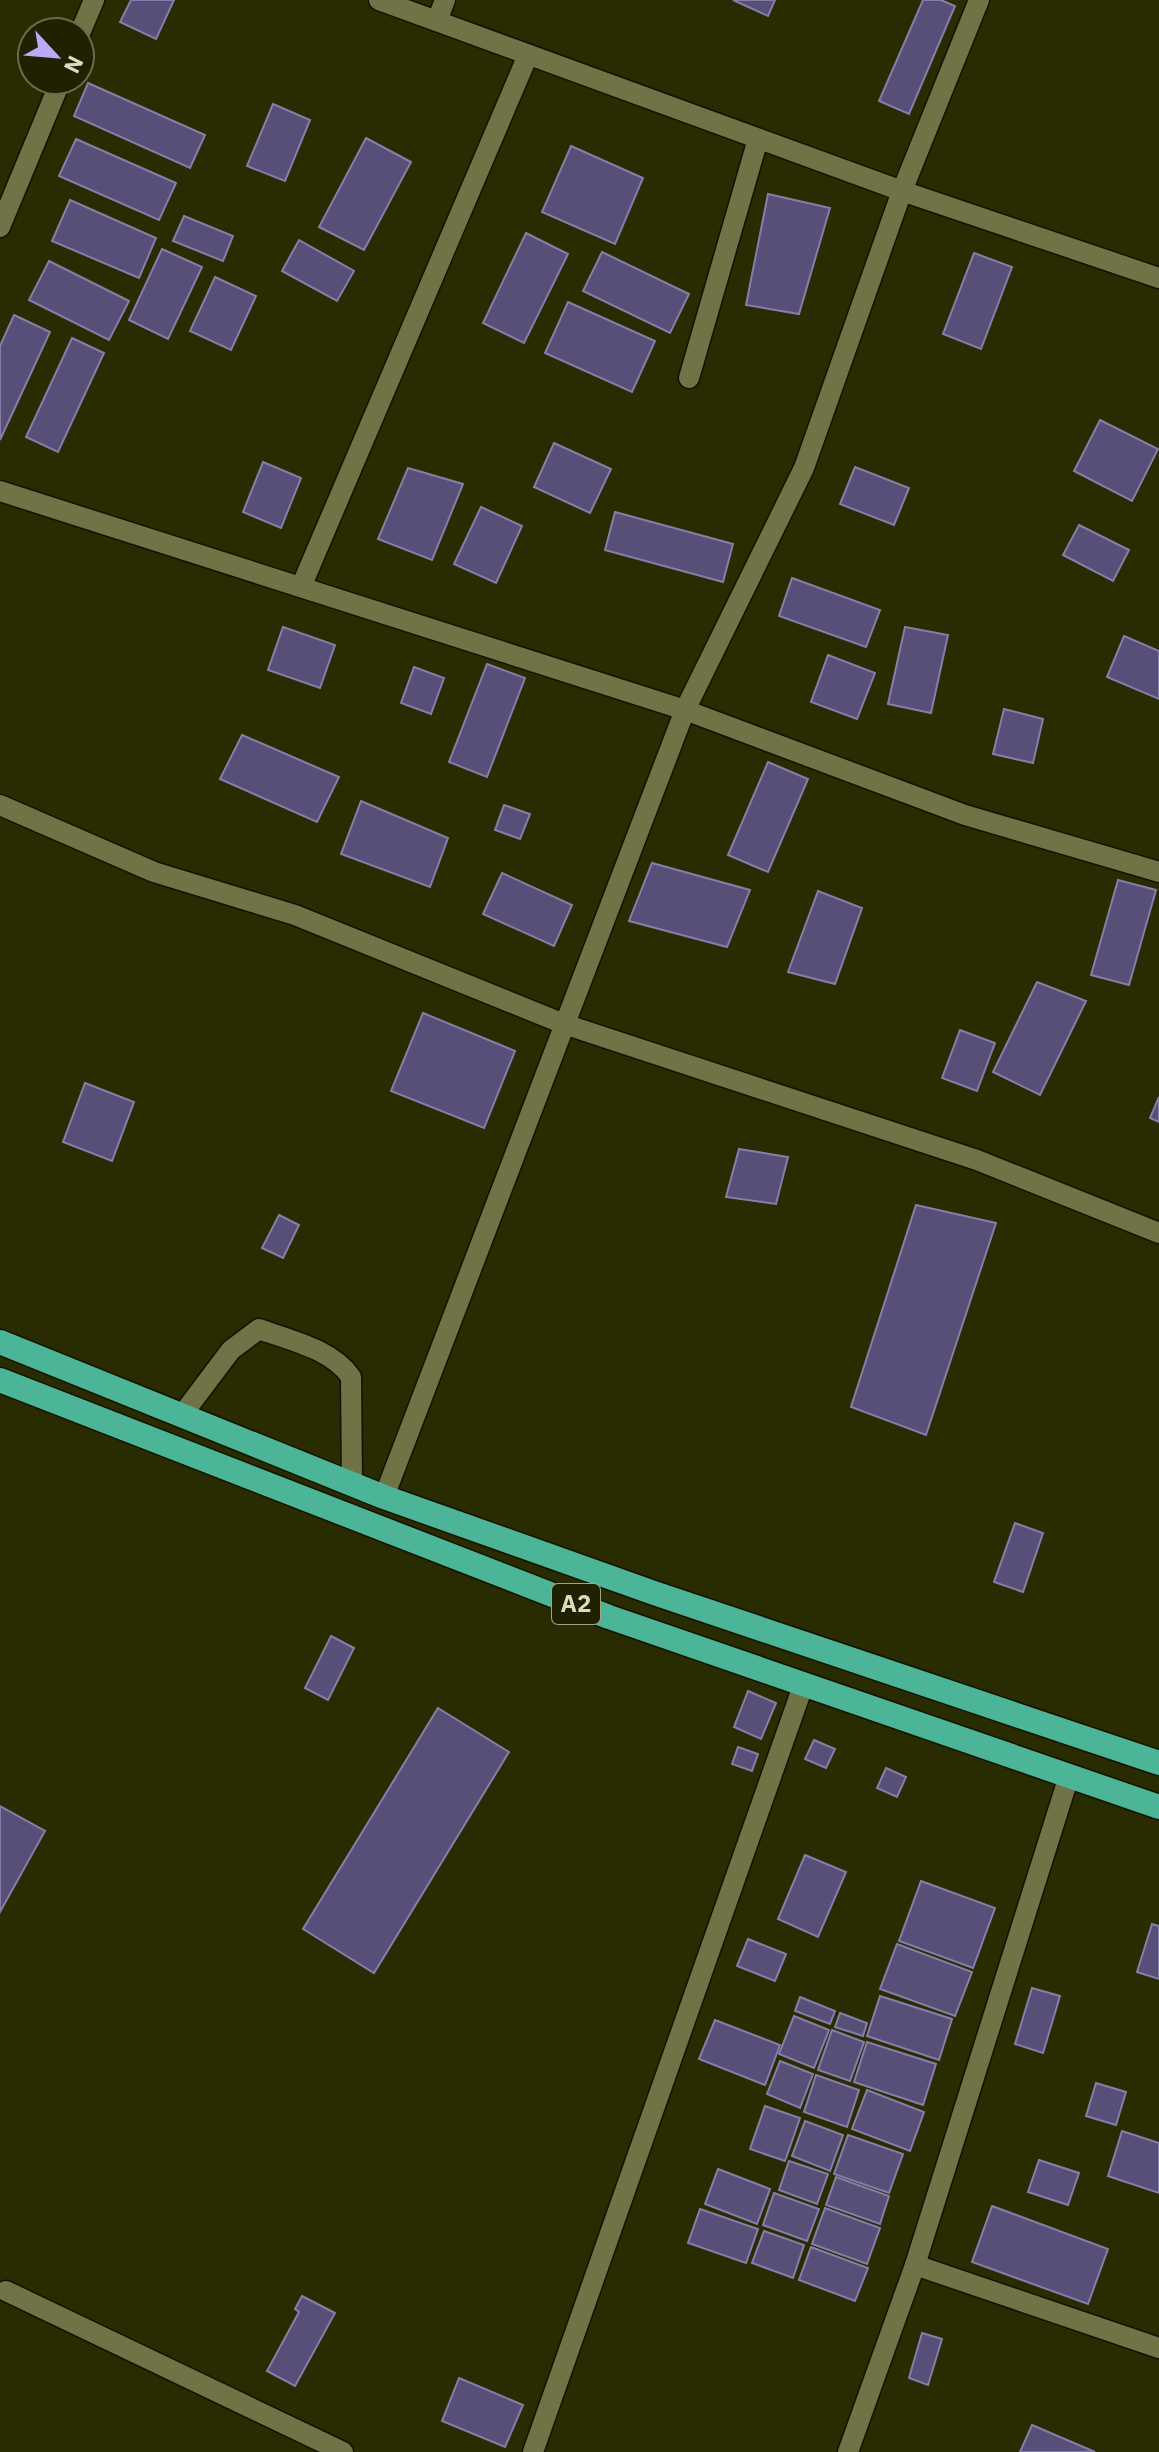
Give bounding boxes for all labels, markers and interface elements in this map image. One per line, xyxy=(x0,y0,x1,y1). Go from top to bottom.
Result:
north arrow xyxy=(16,16,96,96)
text: N xyxy=(58,51,91,79)
road number: A2 xyxy=(552,1584,600,1624)

